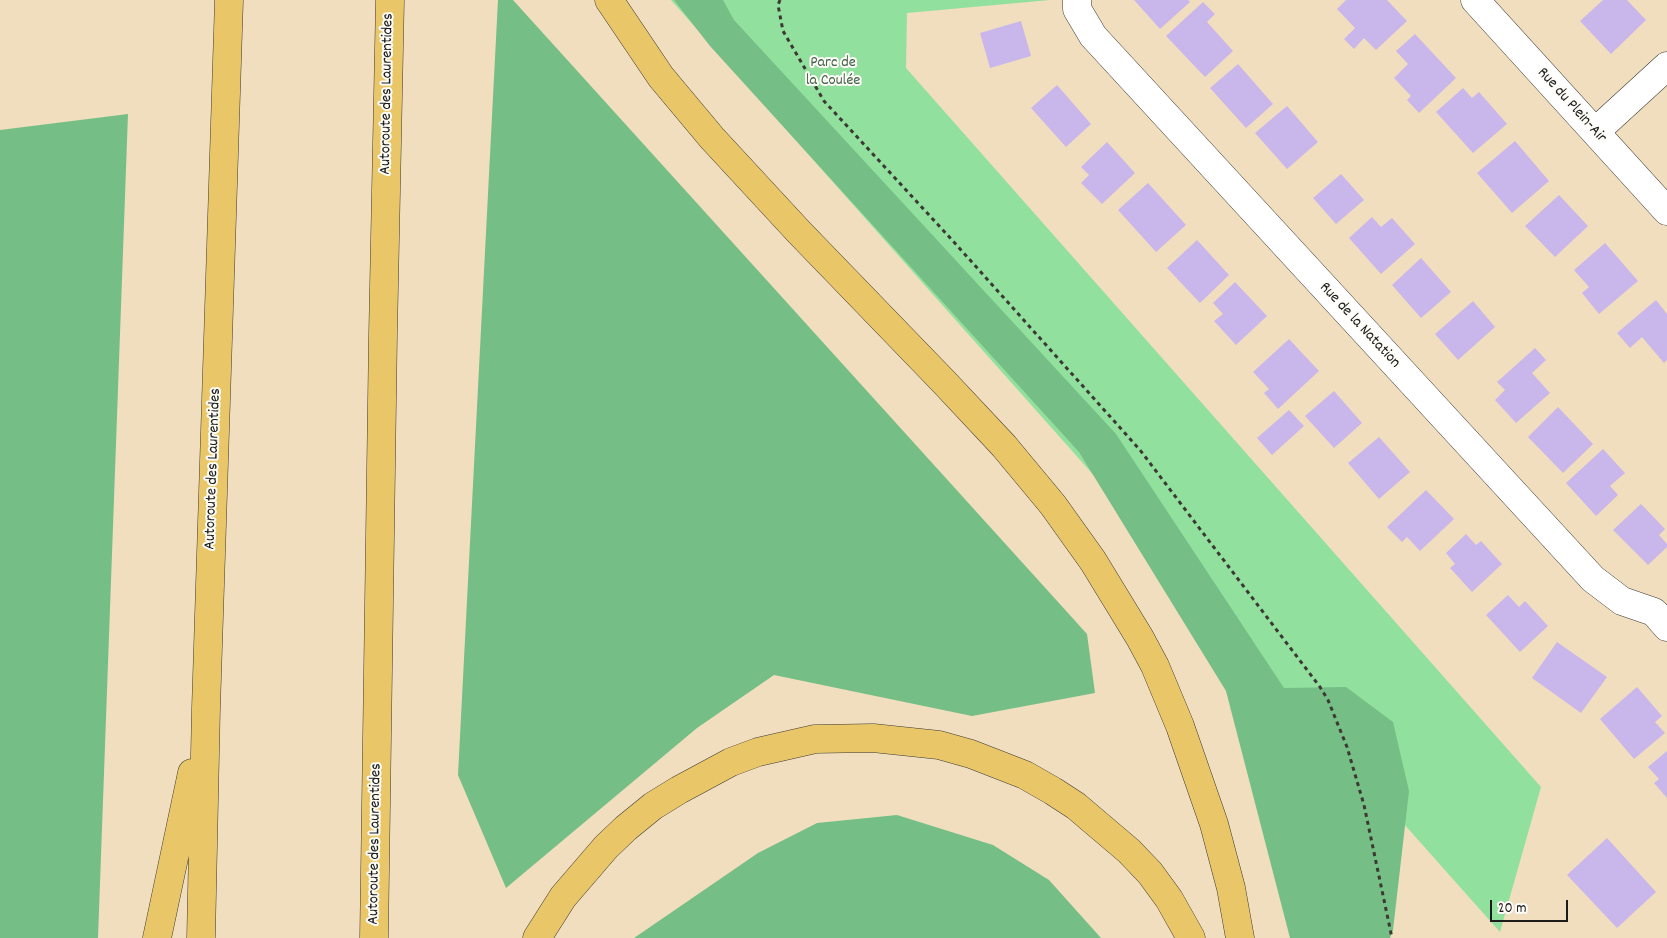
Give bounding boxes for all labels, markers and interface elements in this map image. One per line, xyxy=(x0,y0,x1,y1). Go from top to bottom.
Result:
street label: Autoroute des Laurentides xyxy=(377,13,399,175)
park label: Parc de la Coulée xyxy=(806,54,860,92)
street label: Rue du Plein-Air xyxy=(1532,64,1610,148)
street label: Rue de la Natation xyxy=(1314,279,1404,373)
street label: Autoroute des Laurentides xyxy=(202,388,226,550)
street label: Autoroute des Laurentides xyxy=(365,763,387,925)
scale bar xyxy=(1492,890,1570,922)
text: 20 m xyxy=(1498,898,1526,920)

